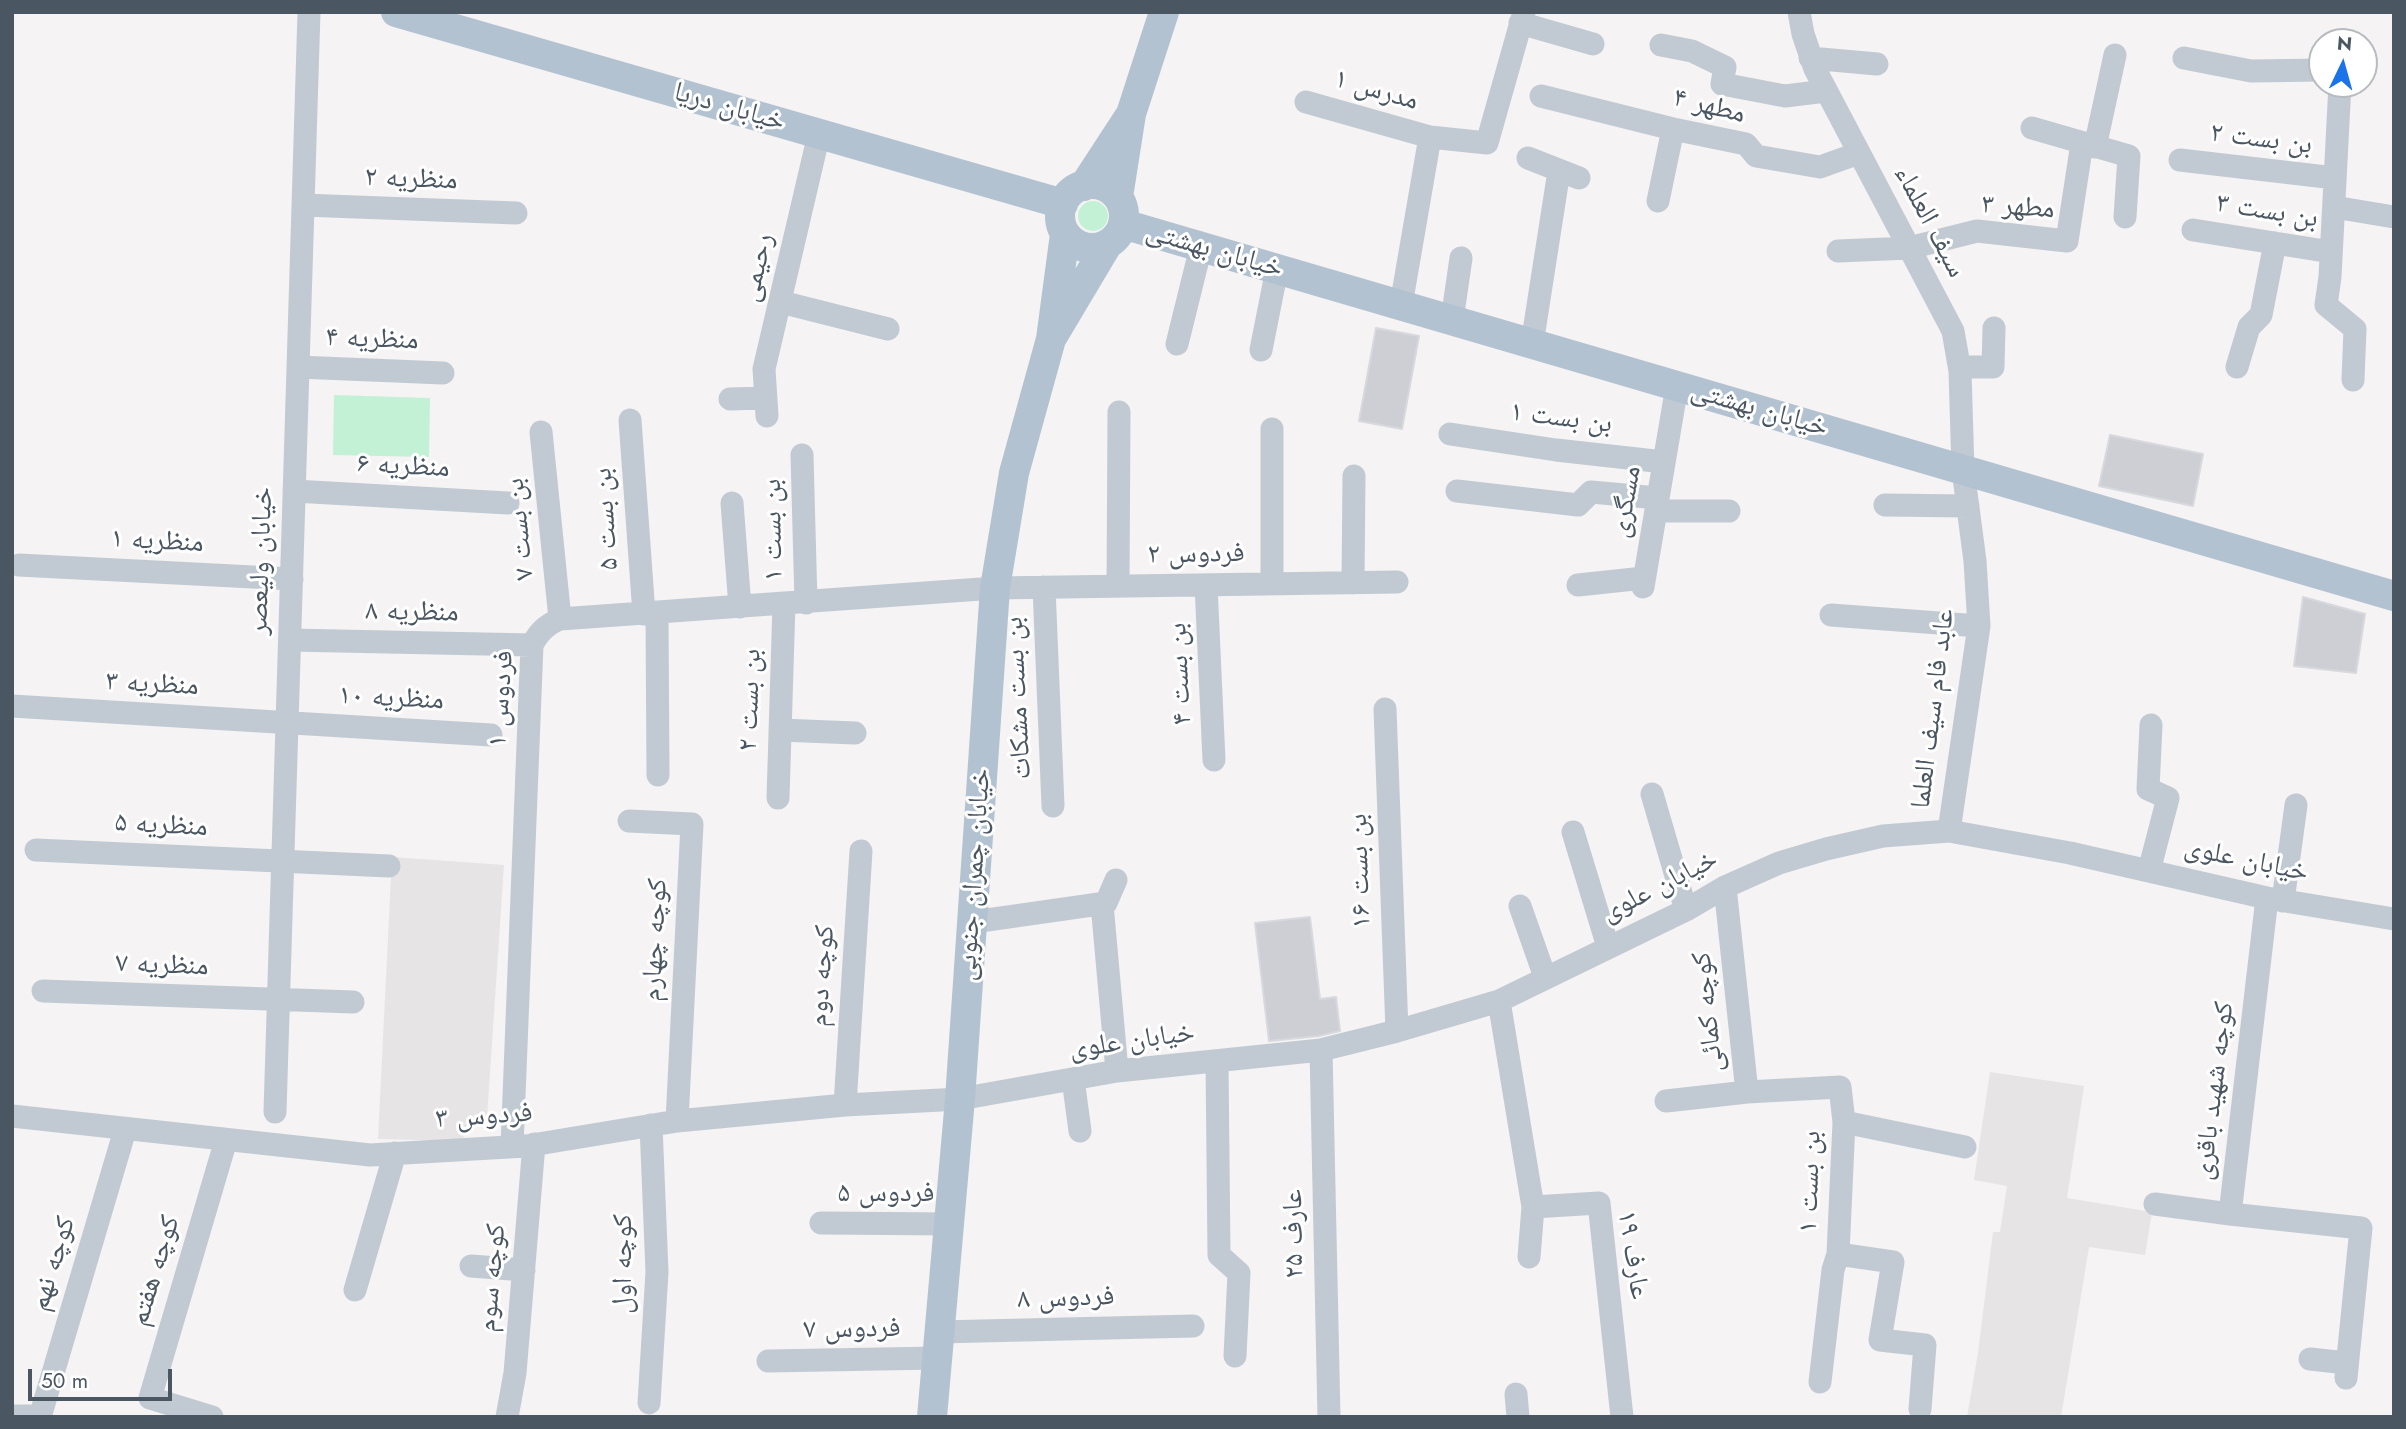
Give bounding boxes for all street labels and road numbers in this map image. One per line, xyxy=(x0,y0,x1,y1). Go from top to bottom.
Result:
street label: مدرس ۱ xyxy=(1330,63,1422,119)
street label: خیابان دریا xyxy=(670,76,788,140)
street label: مطهر ۴ xyxy=(1669,82,1749,132)
street label: بن بست ۲ xyxy=(2208,117,2314,163)
street label: سیف العلماء xyxy=(1886,160,1972,284)
street label: منظریه ۲ xyxy=(364,162,458,198)
street label: بن بست ۳ xyxy=(2214,187,2320,237)
street label: مطهر ۳ xyxy=(1980,189,2056,227)
street label: خیابان بهشتی xyxy=(1142,215,1286,287)
street label: رحیمی xyxy=(734,230,782,306)
street label: منظریه ۴ xyxy=(325,322,419,358)
street label: خیابان بهشتی xyxy=(1687,374,1831,446)
street label: بن بست ۱ xyxy=(1508,396,1614,442)
street label: منظریه ۶ xyxy=(356,448,450,486)
street label: مسگری xyxy=(1604,463,1650,541)
street label: بن بست ۵ xyxy=(587,467,627,571)
street label: بن بست ۷ xyxy=(499,476,543,582)
street label: بن بست ۱ xyxy=(756,478,792,582)
street label: خیابان ولیعصر xyxy=(243,486,281,636)
street label: منظریه ۱ xyxy=(110,523,204,561)
street label: فردوس ۲ xyxy=(1147,537,1245,573)
street label: منظریه ۸ xyxy=(365,595,459,631)
street label: عابد فام سیف العلما xyxy=(1905,607,1963,811)
street label: بن بست مشکات xyxy=(998,616,1040,780)
street label: بن بست ۴ xyxy=(1162,622,1200,726)
street label: بن بست ۲ xyxy=(732,648,770,752)
street label: فردوس ۱ xyxy=(482,649,522,749)
street label: منظریه ۳ xyxy=(105,666,199,704)
street label: منظریه ۱۰ xyxy=(337,679,445,719)
street label: خیابان چمران جنوبی xyxy=(951,768,999,982)
street label: منظریه ۵ xyxy=(114,807,208,845)
street label: بن بست ۱۶ xyxy=(1342,813,1380,929)
street label: خیابان علوی xyxy=(2181,831,2311,891)
street label: خیابان علوی xyxy=(1596,843,1724,931)
street label: کوچه چهارم xyxy=(636,877,676,1003)
street label: کوچه دوم xyxy=(803,924,843,1028)
street label: منظریه ۷ xyxy=(115,948,209,984)
street label: کوچه کمائی xyxy=(1686,950,1732,1074)
street label: کوچه شهید باقری xyxy=(2187,1000,2243,1182)
street label: خیابان علوی xyxy=(1067,1017,1197,1067)
street label: فردوس ۳ xyxy=(434,1097,534,1137)
street label: بن بست ۱ xyxy=(1792,1130,1830,1234)
street label: فردوس ۵ xyxy=(837,1177,935,1211)
street label: عارف ۲۵ xyxy=(1277,1189,1313,1279)
street label: عارف ۱۹ xyxy=(1608,1208,1656,1302)
street label: کوچه هفتم xyxy=(123,1212,189,1330)
street label: کوچه نهم xyxy=(24,1213,84,1315)
street label: کوچه اول xyxy=(607,1214,641,1314)
street label: کوچه سوم xyxy=(472,1222,514,1334)
street label: فردوس ۸ xyxy=(1017,1281,1115,1317)
street label: فردوس ۷ xyxy=(803,1312,901,1348)

